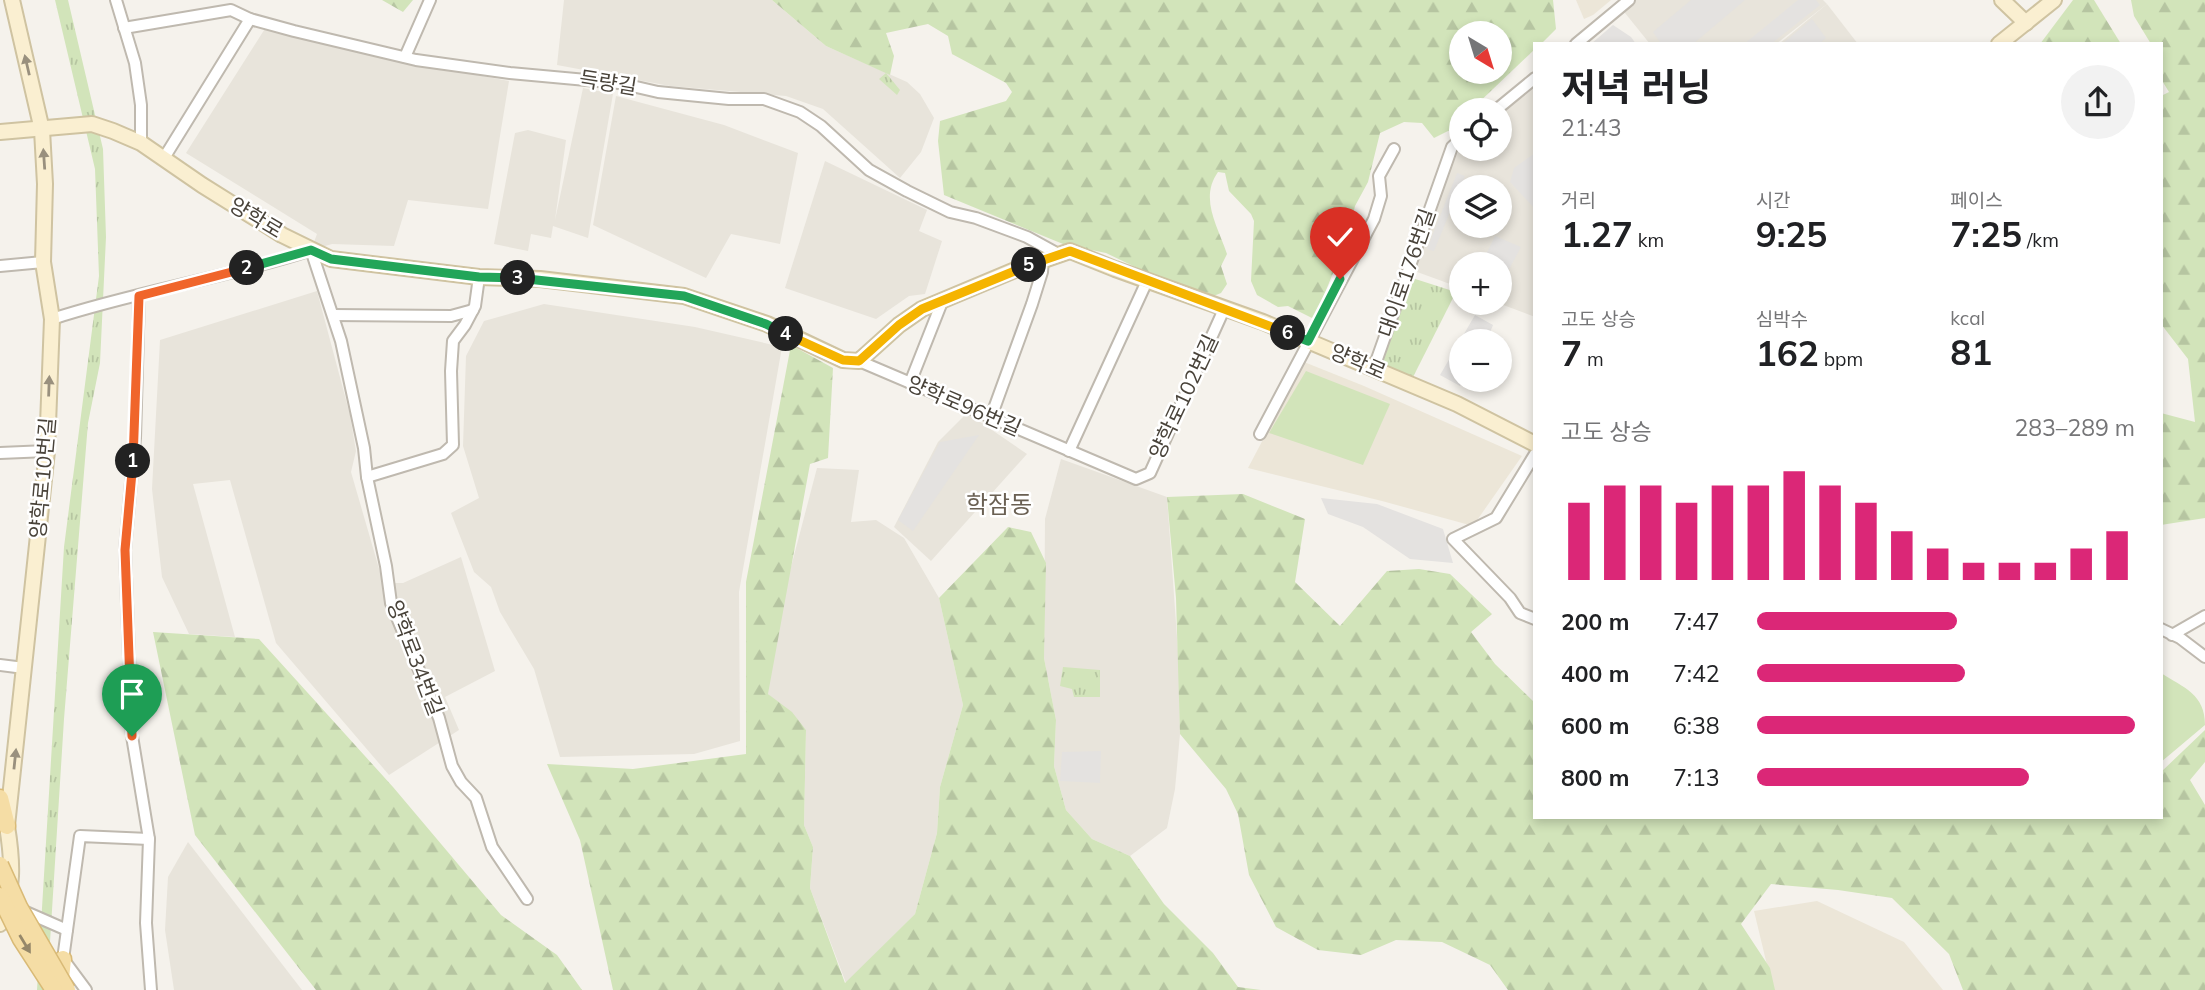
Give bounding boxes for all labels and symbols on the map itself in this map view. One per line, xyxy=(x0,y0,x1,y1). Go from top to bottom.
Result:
north arrow xyxy=(1449,21,1512,84)
one-way arrow xyxy=(21,54,32,76)
street label: 득량길 xyxy=(577,65,639,99)
one-way arrow xyxy=(38,148,49,170)
street label: 양학로 xyxy=(225,191,288,243)
street label: 대이로176번길 xyxy=(1372,205,1440,340)
pin xyxy=(1310,207,1370,279)
pin: 5 xyxy=(1012,247,1046,282)
pin: 2 xyxy=(230,250,264,286)
pin: 3 xyxy=(500,260,536,296)
pin: 4 xyxy=(768,316,804,352)
pin: 6 xyxy=(1270,316,1306,350)
street label: 양학로102번길 xyxy=(1143,330,1223,463)
street label: 양학로 xyxy=(1327,338,1390,384)
street label: 양학로96번길 xyxy=(903,369,1026,441)
one-way arrow xyxy=(43,375,55,397)
street label: 양학로10번길 xyxy=(24,416,60,540)
pin: 1 xyxy=(116,444,150,478)
district label: 학잠동 xyxy=(966,489,1032,519)
street label: 양학로34번길 xyxy=(382,596,450,719)
pin xyxy=(102,664,162,736)
one-way arrow xyxy=(9,747,20,769)
one-way arrow xyxy=(18,935,31,954)

